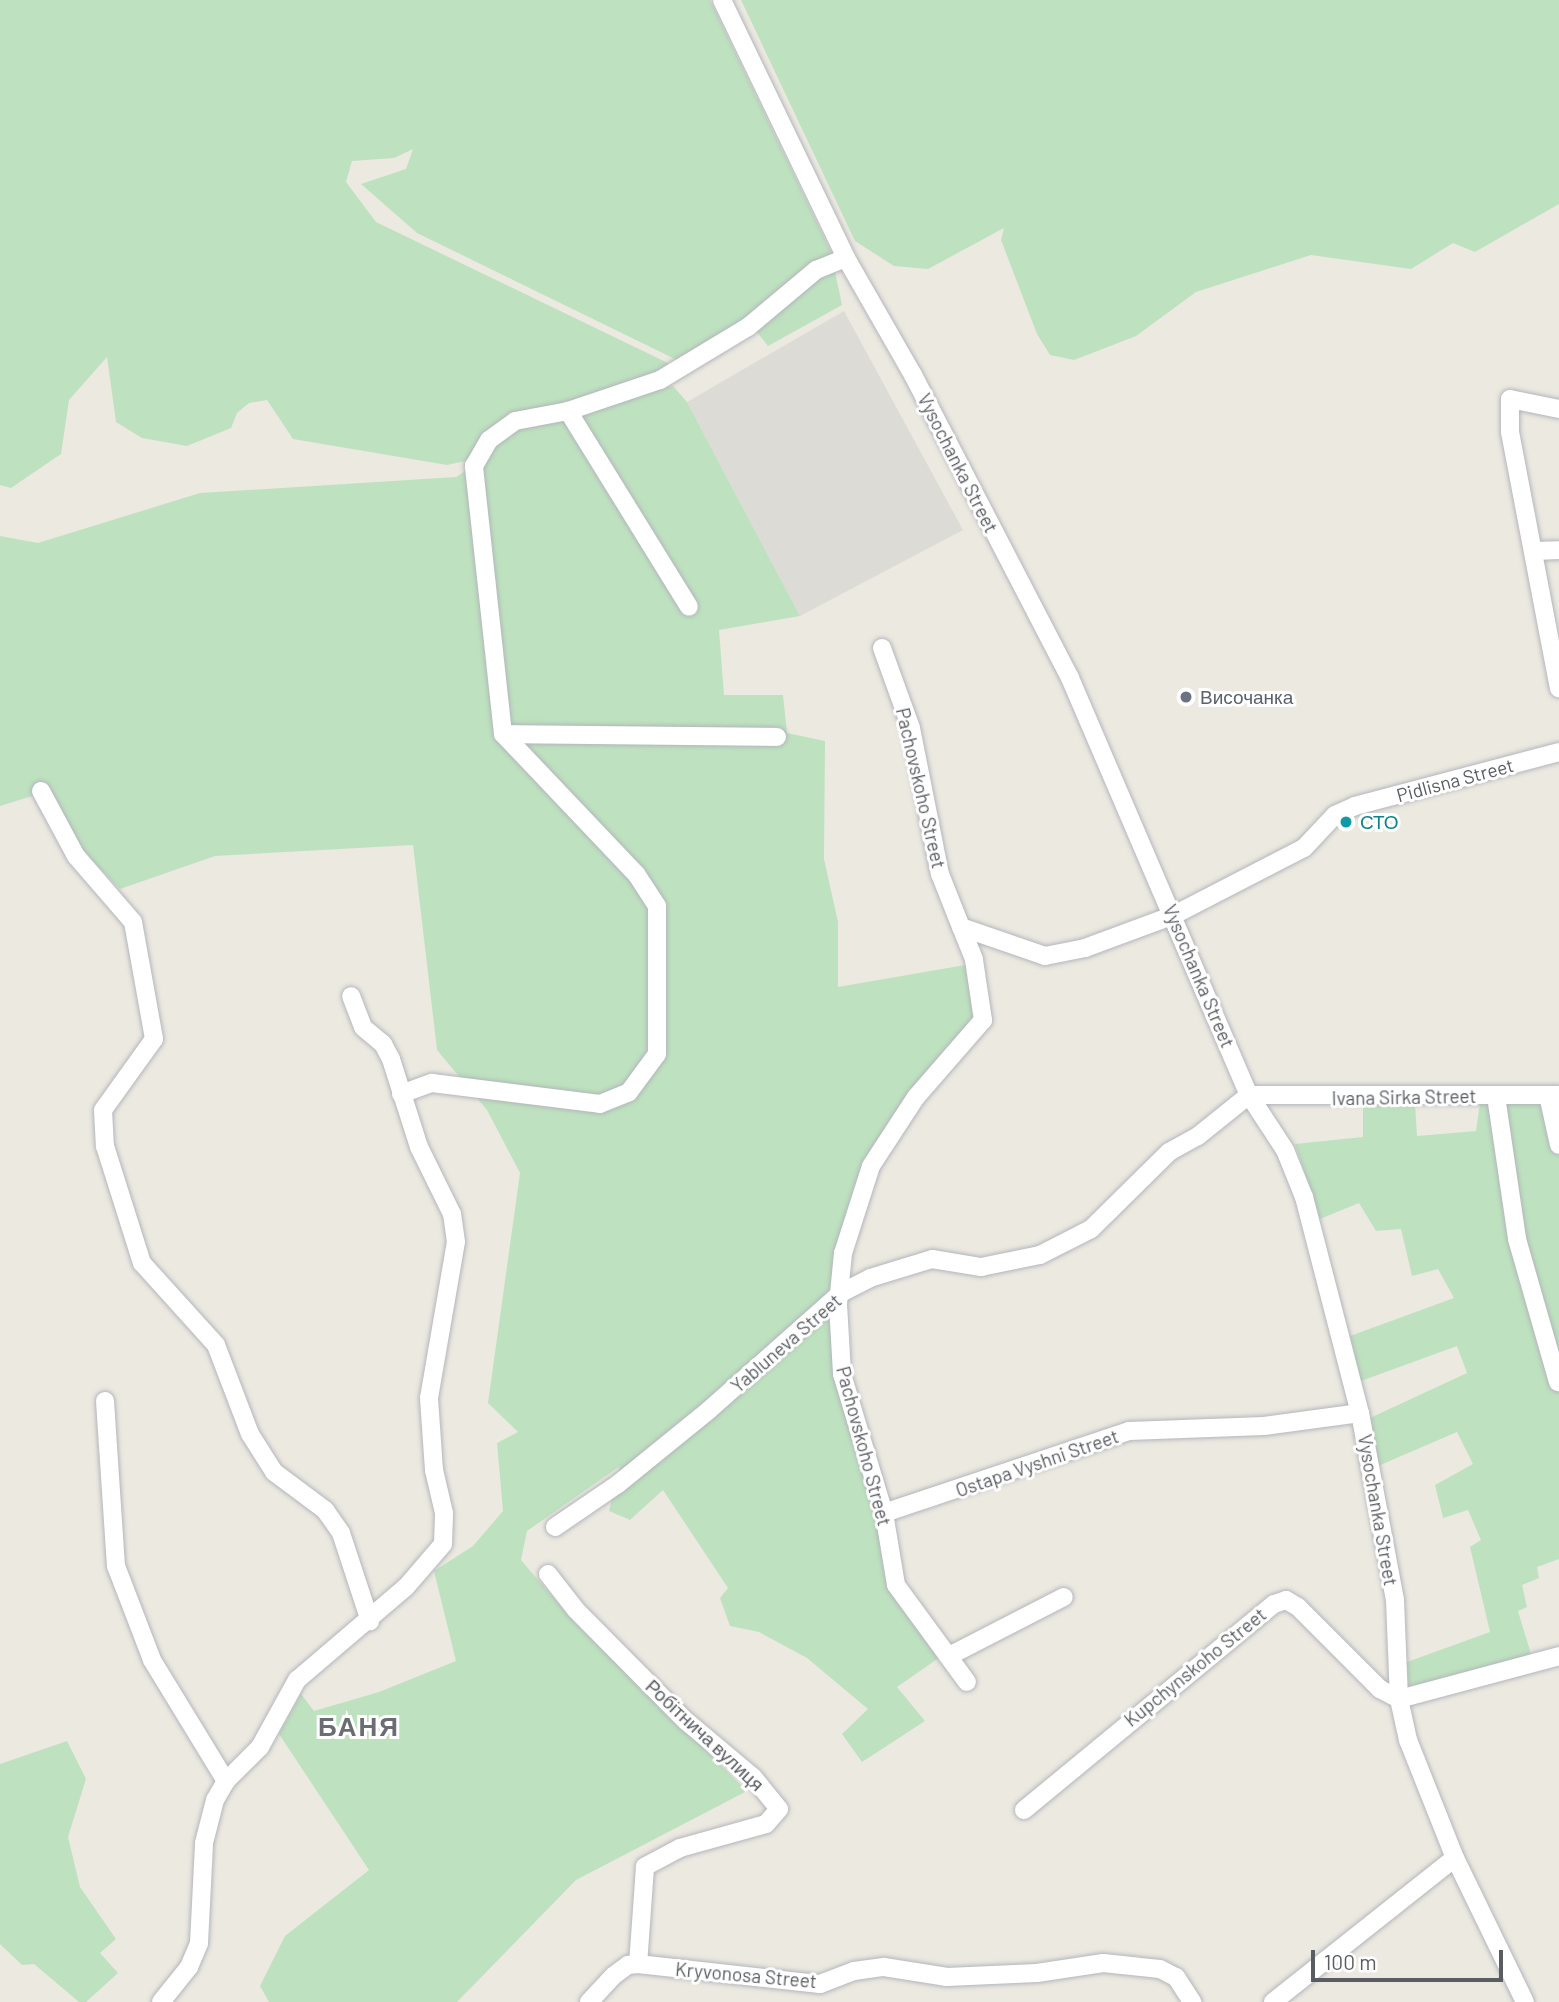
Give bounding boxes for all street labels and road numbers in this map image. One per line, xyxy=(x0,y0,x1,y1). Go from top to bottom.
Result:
street label: Vysochanka Street xyxy=(913,389,1003,537)
street label: Pachovskoho Street xyxy=(891,705,951,871)
street label: Pidlisna Street xyxy=(1394,753,1516,807)
street label: Vysochanka Street xyxy=(1159,901,1239,1051)
street label: Ivana Sirka Street xyxy=(1331,1084,1477,1110)
street label: Yabluneva Street xyxy=(726,1289,846,1397)
street label: Pachovskoho Street xyxy=(832,1364,896,1528)
street label: Ostapa Vyshni Street xyxy=(953,1424,1121,1502)
street label: Vysochanka Street xyxy=(1353,1432,1403,1588)
street label: Kupchynskoho Street xyxy=(1119,1603,1271,1731)
street label: Робітнича вулиця xyxy=(641,1674,769,1796)
street label: Kryvonosa Street xyxy=(674,1957,818,1993)

